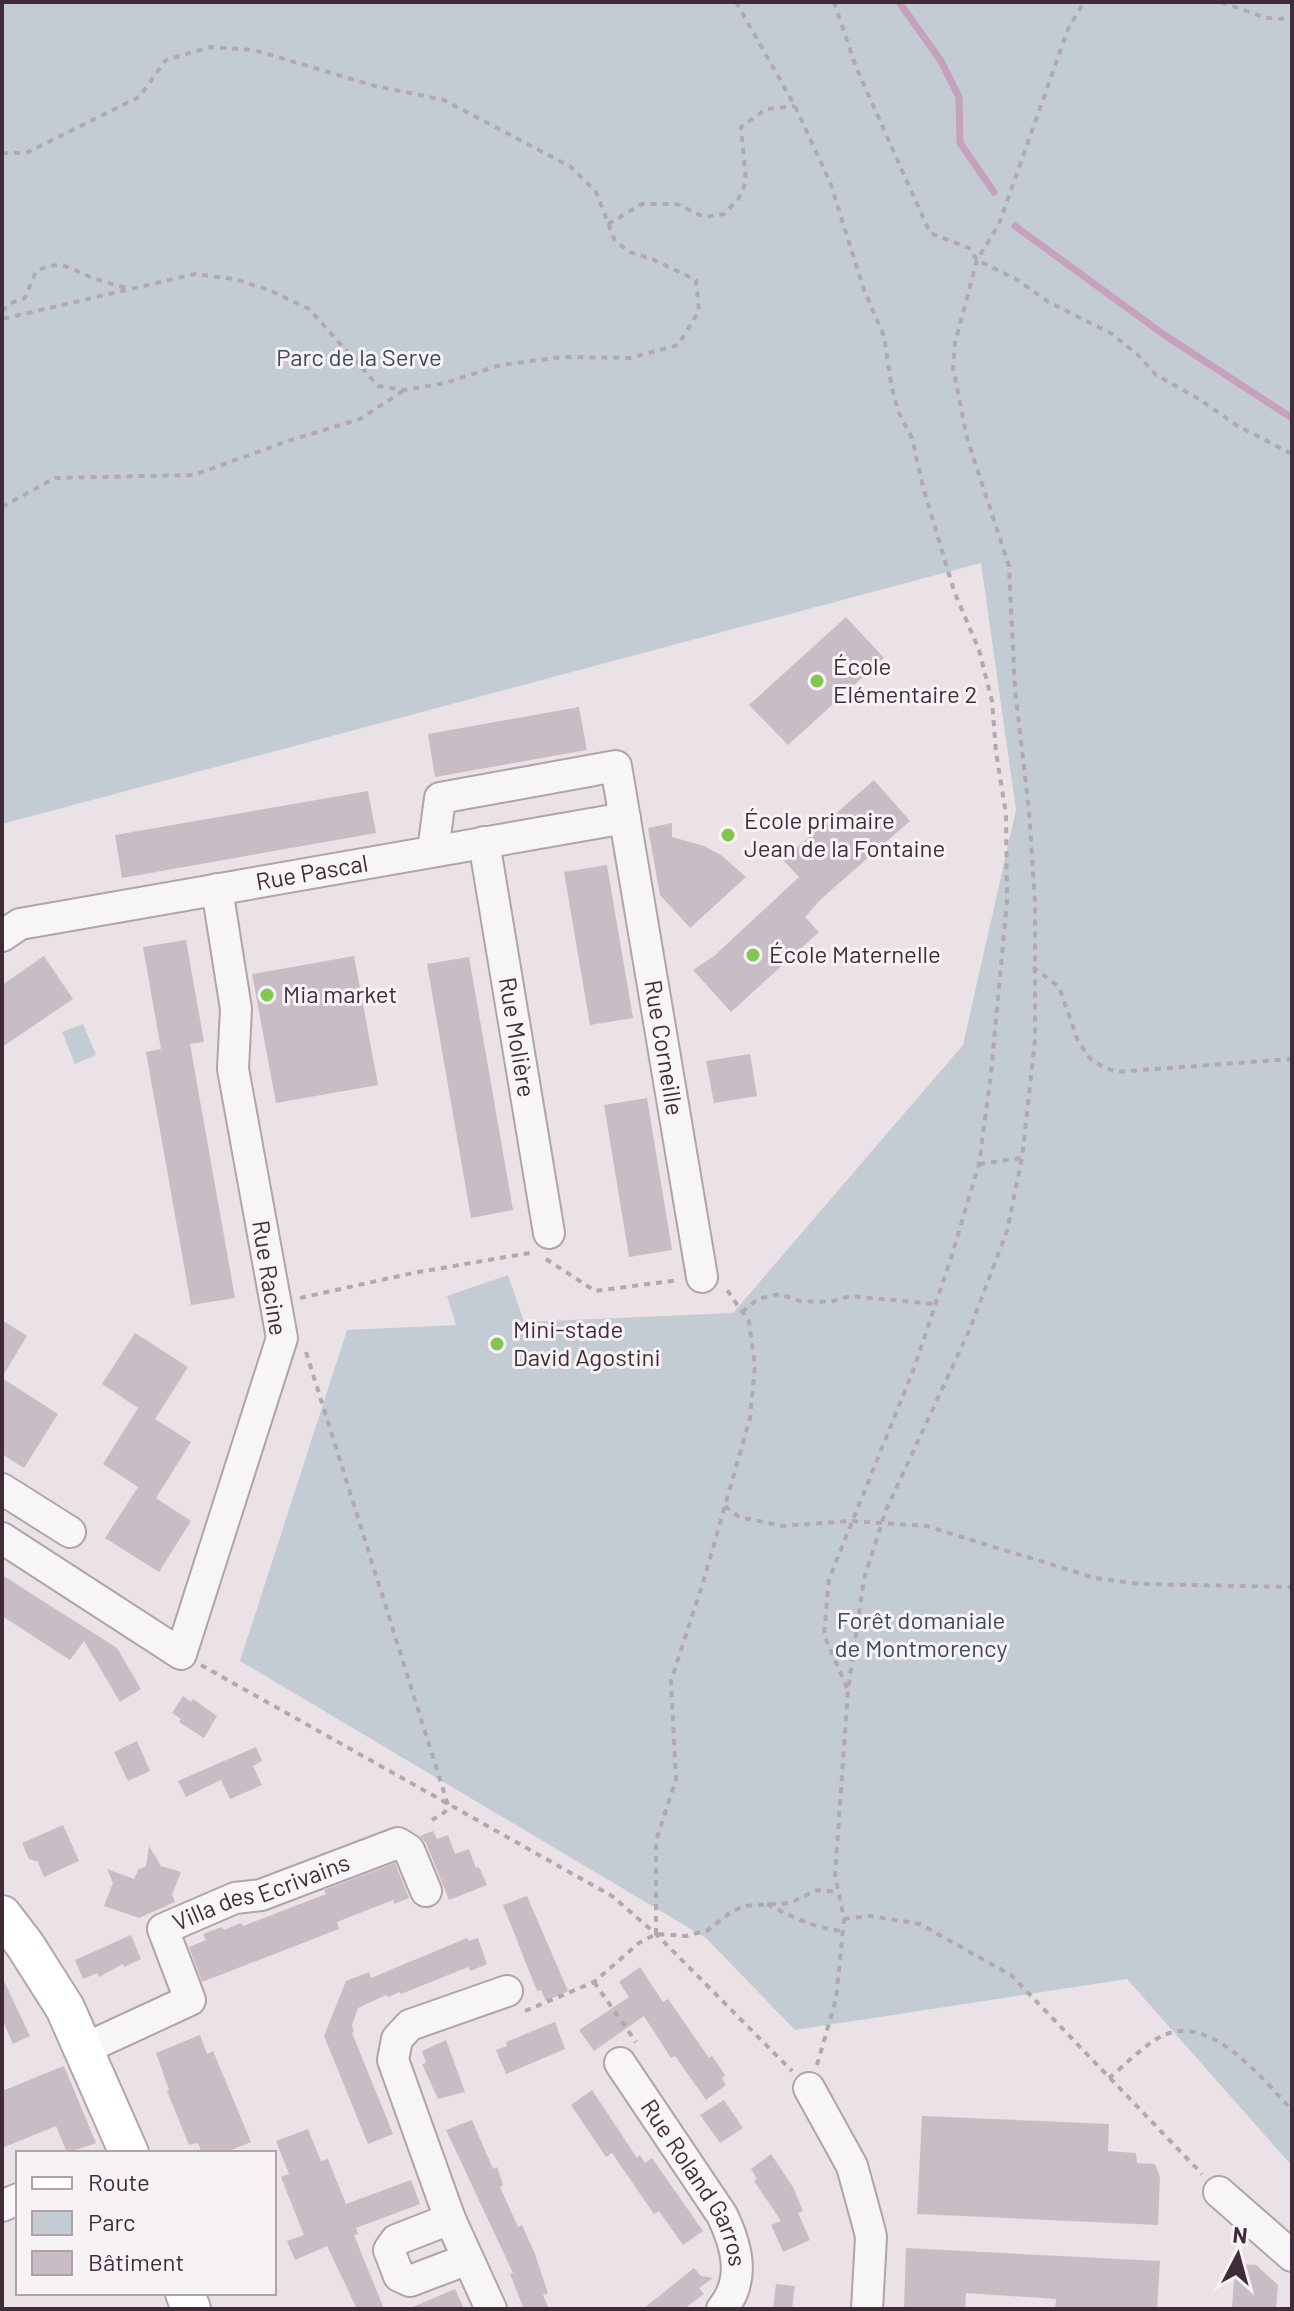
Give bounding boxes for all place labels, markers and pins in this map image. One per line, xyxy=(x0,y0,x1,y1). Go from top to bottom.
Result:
place label: École Elémentaire 2 xyxy=(833,651,977,708)
marker: École Elémentaire 2 xyxy=(808,672,826,690)
place label: École primaire Jean de la Fontaine xyxy=(744,805,945,862)
marker: École primaire Jean de la Fontaine xyxy=(719,826,737,844)
place label: École Maternelle xyxy=(769,939,941,968)
marker: École Maternelle xyxy=(744,946,762,964)
place label: Mia market xyxy=(283,979,397,1008)
marker: Mia market xyxy=(258,986,276,1004)
place label: Mini-stade David Agostini xyxy=(513,1314,661,1371)
marker: Mini-stade David Agostini xyxy=(488,1335,506,1353)

